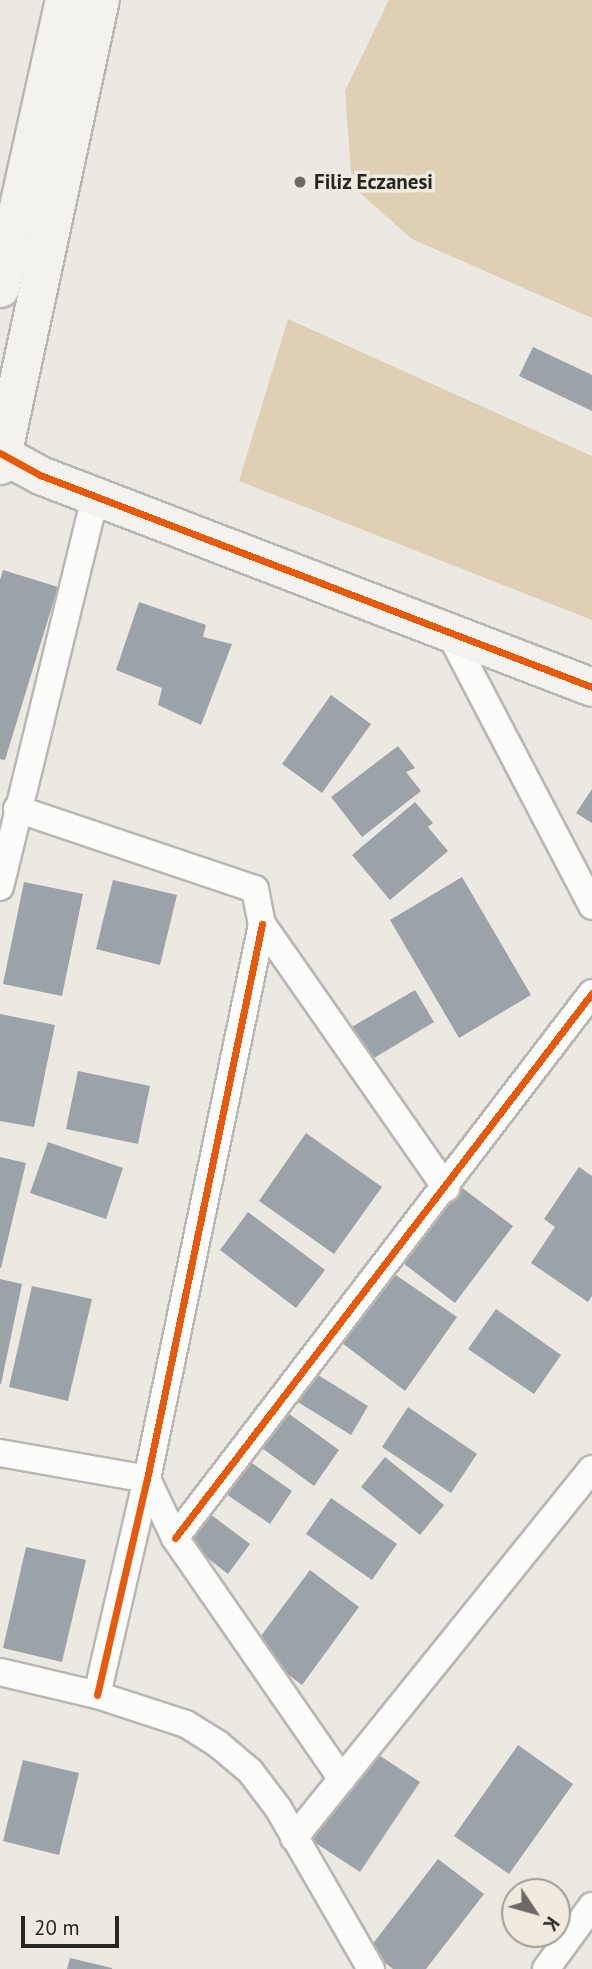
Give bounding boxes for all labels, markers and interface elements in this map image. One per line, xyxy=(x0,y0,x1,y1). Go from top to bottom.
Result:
place label: Filiz Eczanesi xyxy=(314,169,434,195)
marker: Filiz Eczanesi xyxy=(292,174,308,190)
north arrow xyxy=(501,1878,571,1948)
scale bar xyxy=(24,1902,122,1946)
text: K xyxy=(538,1912,565,1936)
text: 20 m xyxy=(34,1914,80,1941)

